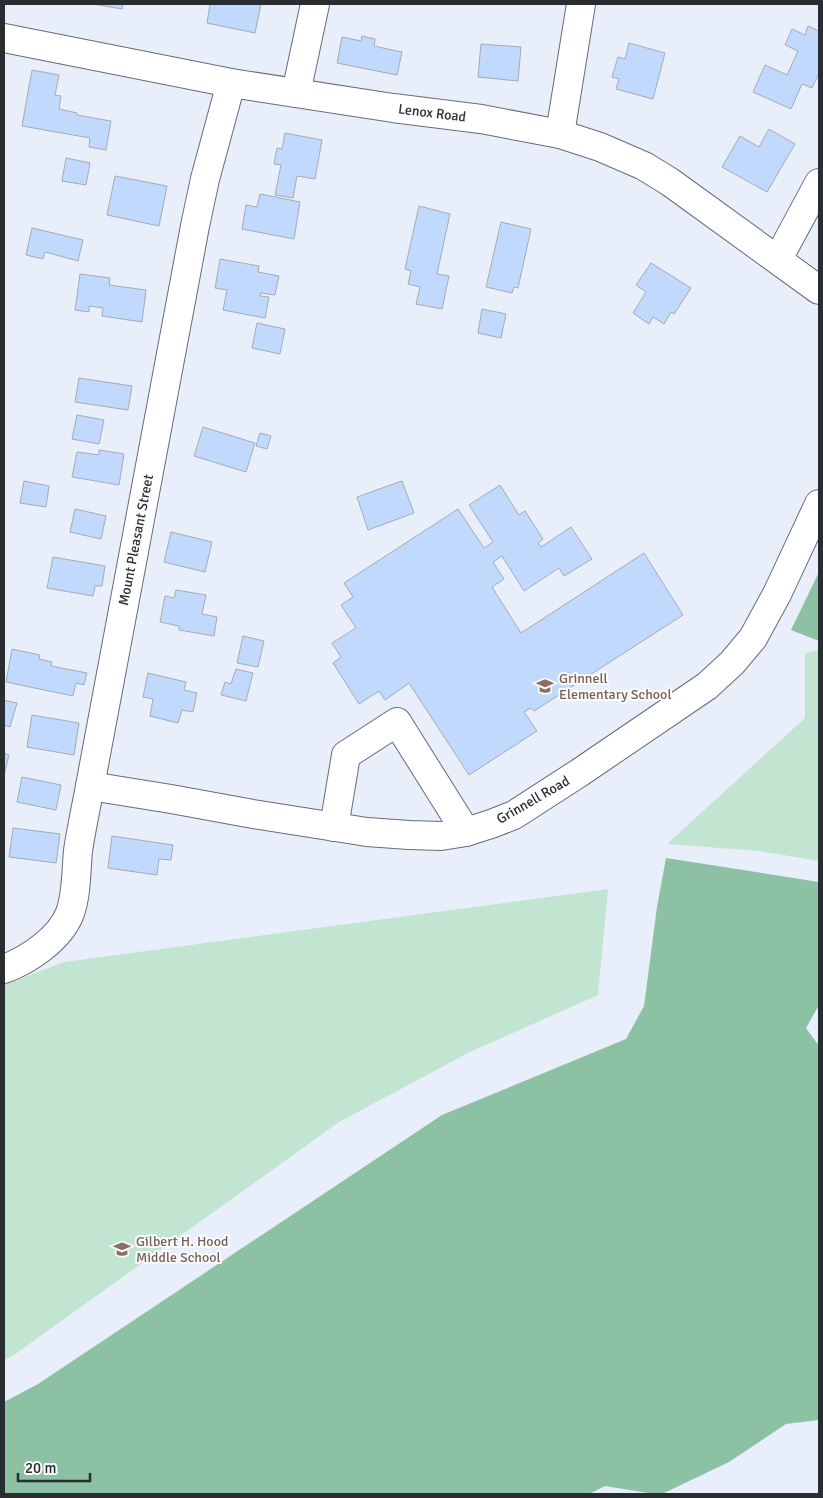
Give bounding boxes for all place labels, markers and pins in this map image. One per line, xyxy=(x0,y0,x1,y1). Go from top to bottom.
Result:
place label: Grinnell Elementary School xyxy=(559,670,672,703)
school or university icon: Grinnell Elementary School xyxy=(535,676,555,696)
place label: Gilbert H. Hood Middle School xyxy=(136,1233,228,1266)
school or university icon: Gilbert H. Hood Middle School xyxy=(112,1239,132,1259)

